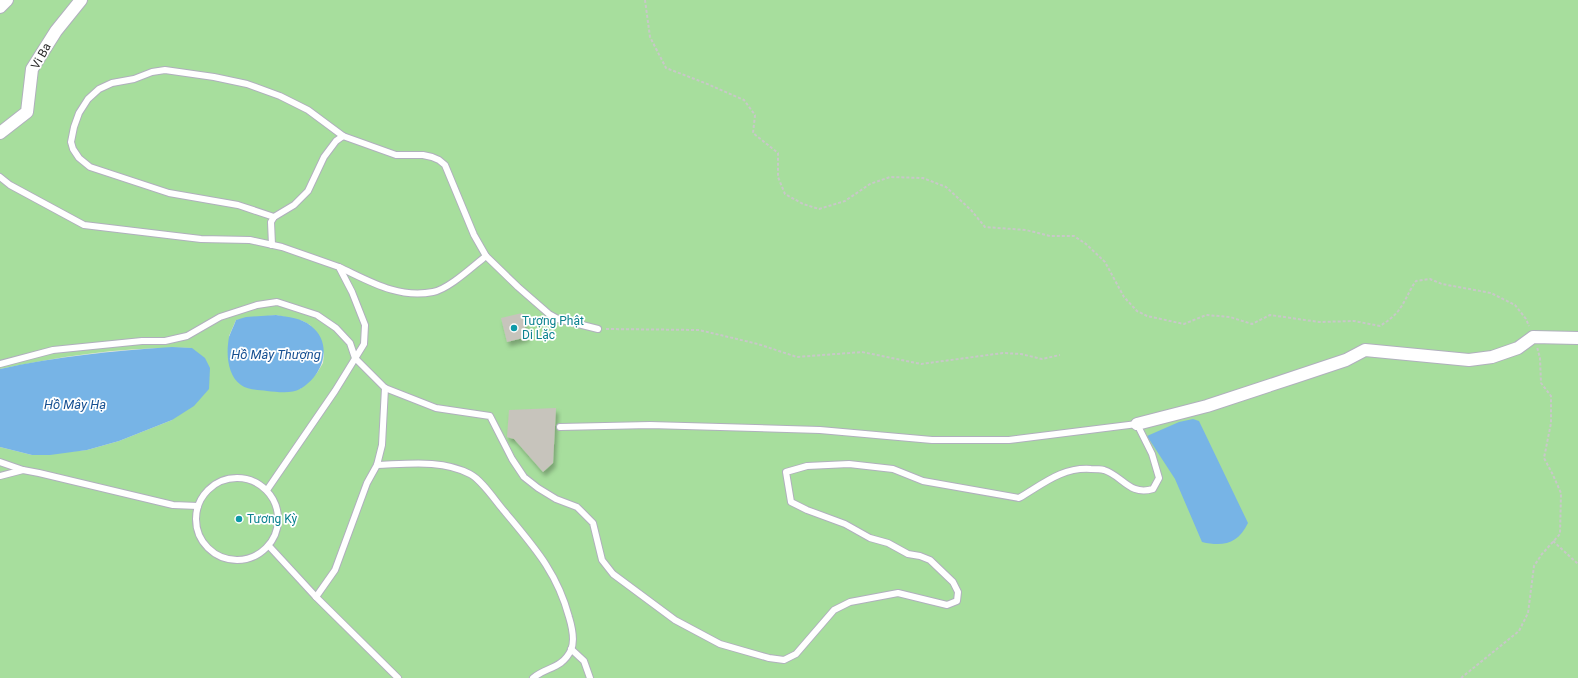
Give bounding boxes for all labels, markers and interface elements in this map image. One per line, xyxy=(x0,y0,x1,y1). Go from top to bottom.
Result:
street label: Vi Ba xyxy=(28,41,54,71)
place label: Tượng Phật Di Lặc xyxy=(522,314,584,342)
marker: Tượng Phật Di Lặc xyxy=(509,323,519,333)
water label: Hồ Mây Thượng xyxy=(231,347,321,362)
water label: Hồ Mây Hạ xyxy=(44,397,106,412)
place label: Tương Kỳ xyxy=(247,512,298,526)
marker: Tương Kỳ xyxy=(234,514,244,524)

